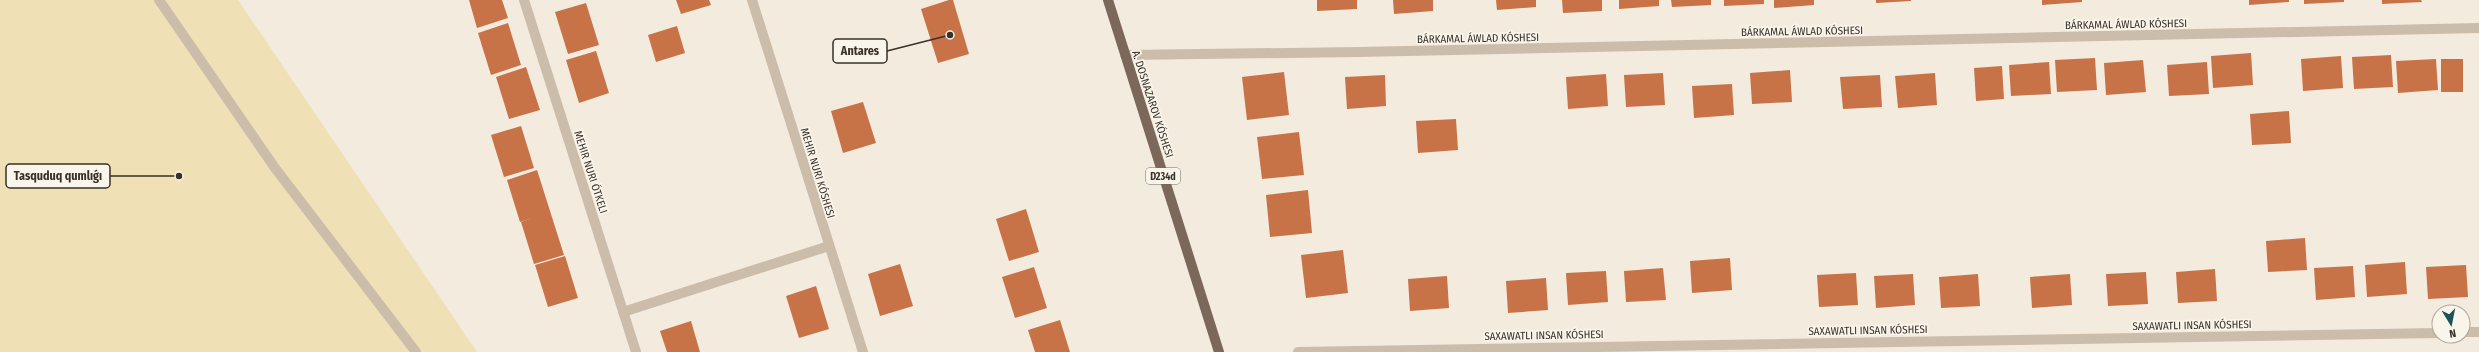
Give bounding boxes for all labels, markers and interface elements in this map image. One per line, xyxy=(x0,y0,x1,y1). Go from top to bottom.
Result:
street label: BÁRKAMAL ÁWLAD KÓSHESI xyxy=(2065,16,2187,32)
street label: BÁRKAMAL ÁWLAD KÓSHESI xyxy=(1741,23,1863,39)
street label: BÁRKAMAL ÁWLAD KÓSHESI xyxy=(1417,30,1539,46)
callout: Antares xyxy=(833,39,887,63)
text: Antares xyxy=(840,44,880,58)
street label: A. DOSNAZAROV KÓSHESI xyxy=(1129,49,1177,159)
street label: MEHIR NURI KÓSHESI xyxy=(798,126,838,220)
street label: MEHIR NURI ÓTKELI xyxy=(571,129,611,215)
callout: Tasquduq qumlıǵı xyxy=(6,164,110,188)
road number: D234d xyxy=(1146,168,1180,184)
text: Tasquduq qumlıǵı xyxy=(14,169,102,183)
north arrow xyxy=(2431,304,2471,344)
street label: SAXAWATLI INSAN KÓSHESI xyxy=(2132,317,2252,333)
street label: SAXAWATLI INSAN KÓSHESI xyxy=(1808,322,1928,338)
text: N xyxy=(2448,326,2457,340)
street label: SAXAWATLI INSAN KÓSHESI xyxy=(1484,327,1604,343)

